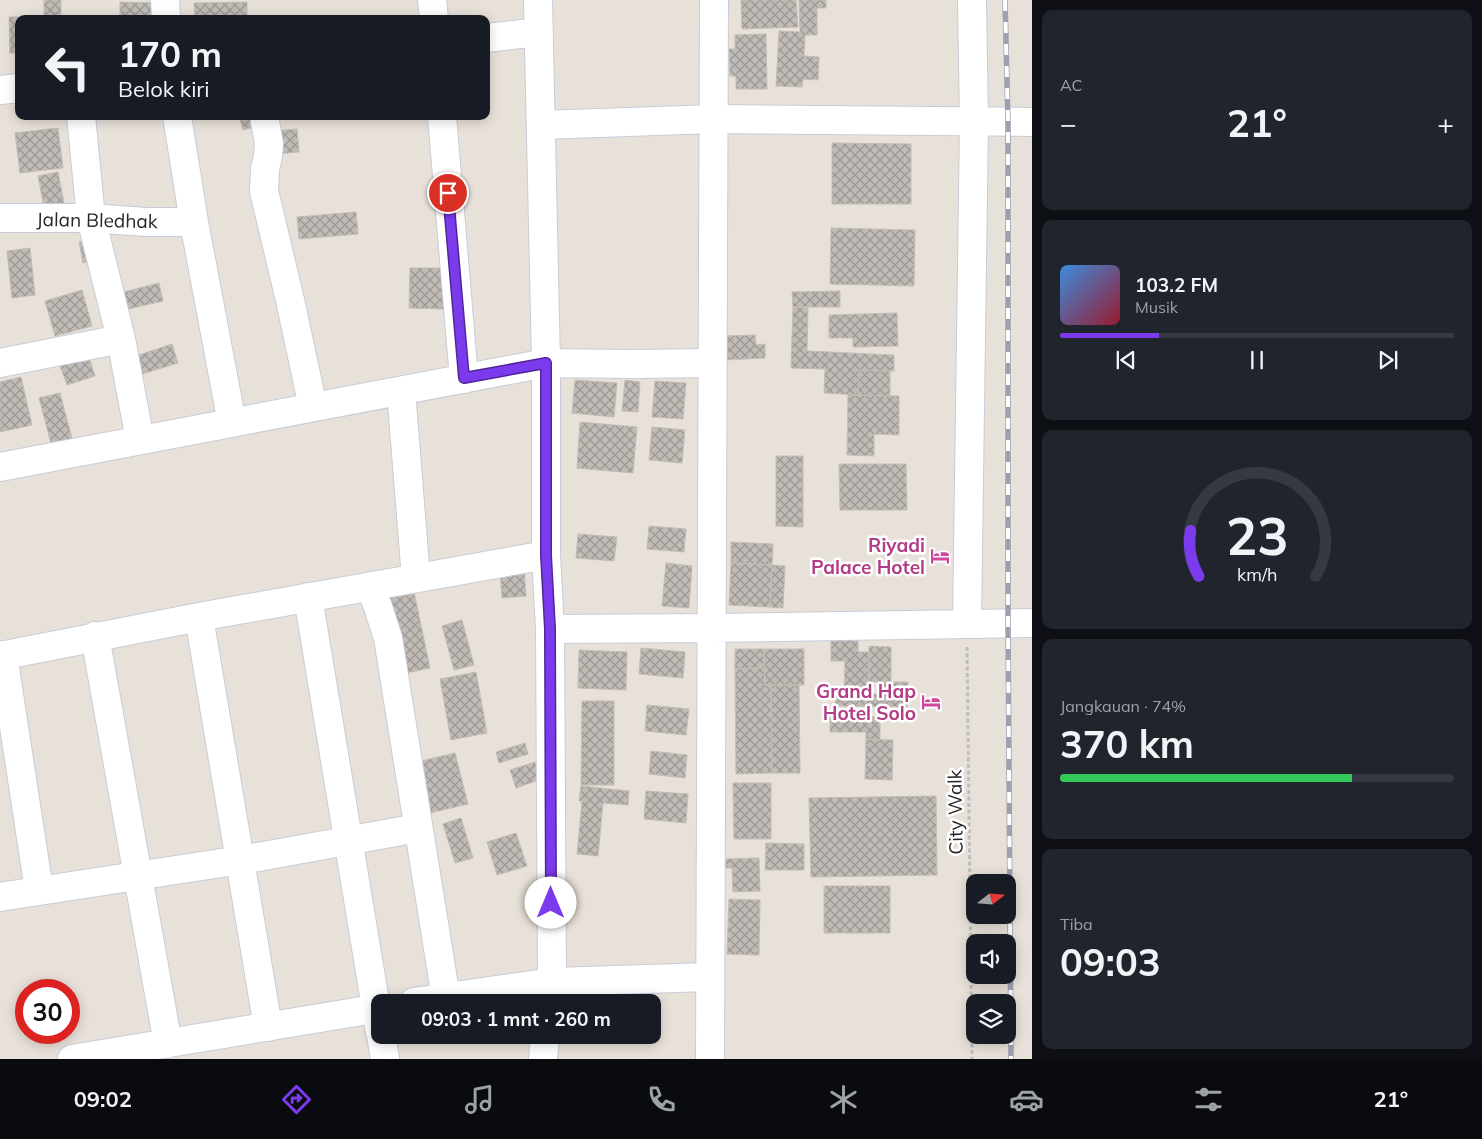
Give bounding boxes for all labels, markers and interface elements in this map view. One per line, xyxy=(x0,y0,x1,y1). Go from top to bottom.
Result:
text: 170 m xyxy=(118,32,222,76)
icon: left xyxy=(35,35,100,100)
text: Belok kiri xyxy=(118,75,210,103)
text: AC xyxy=(1060,75,1083,95)
text: 21° xyxy=(1227,99,1287,147)
text: − xyxy=(1060,106,1077,141)
text: + xyxy=(1437,106,1454,141)
pin xyxy=(427,172,469,214)
icon: arrive xyxy=(434,179,462,207)
street label: Jalan Bledhak xyxy=(36,207,158,233)
text: 103.2 FM xyxy=(1135,273,1218,297)
text: Musik xyxy=(1135,297,1178,317)
icon: previous xyxy=(1112,346,1140,374)
icon: pause xyxy=(1243,346,1271,374)
icon: next xyxy=(1374,346,1402,374)
text: 23 xyxy=(1226,503,1288,568)
place label: Riyadi Palace Hotel xyxy=(811,533,925,579)
hotel icon: Riyadi Palace Hotel xyxy=(929,545,951,567)
text: km/h xyxy=(1237,563,1277,585)
place label: Grand Hap Hotel Solo xyxy=(816,679,916,725)
hotel icon: Grand Hap Hotel Solo xyxy=(920,691,942,713)
text: Jangkauan · 74% xyxy=(1060,696,1186,716)
text: 370 km xyxy=(1060,720,1194,768)
street label: City Walk xyxy=(942,769,968,855)
north arrow xyxy=(966,874,1016,924)
map controls xyxy=(966,874,1016,1044)
position arrow xyxy=(524,876,576,928)
text: Tiba xyxy=(1060,914,1093,934)
button: sound xyxy=(966,934,1016,984)
text: 09:03 xyxy=(1060,938,1161,986)
speed limit sign: 30 xyxy=(15,979,80,1044)
button: layers xyxy=(966,994,1016,1044)
text: 09:03 · 1 mnt · 260 m xyxy=(421,1007,611,1031)
icon: directions xyxy=(279,1082,314,1117)
icon: music xyxy=(462,1082,497,1117)
icon: phone xyxy=(644,1082,679,1117)
icon: climate xyxy=(826,1082,861,1117)
icon: car xyxy=(1009,1082,1044,1117)
icon: filters xyxy=(1191,1082,1226,1117)
text: 09:02 xyxy=(74,1085,132,1113)
text: 21° xyxy=(1373,1085,1408,1113)

